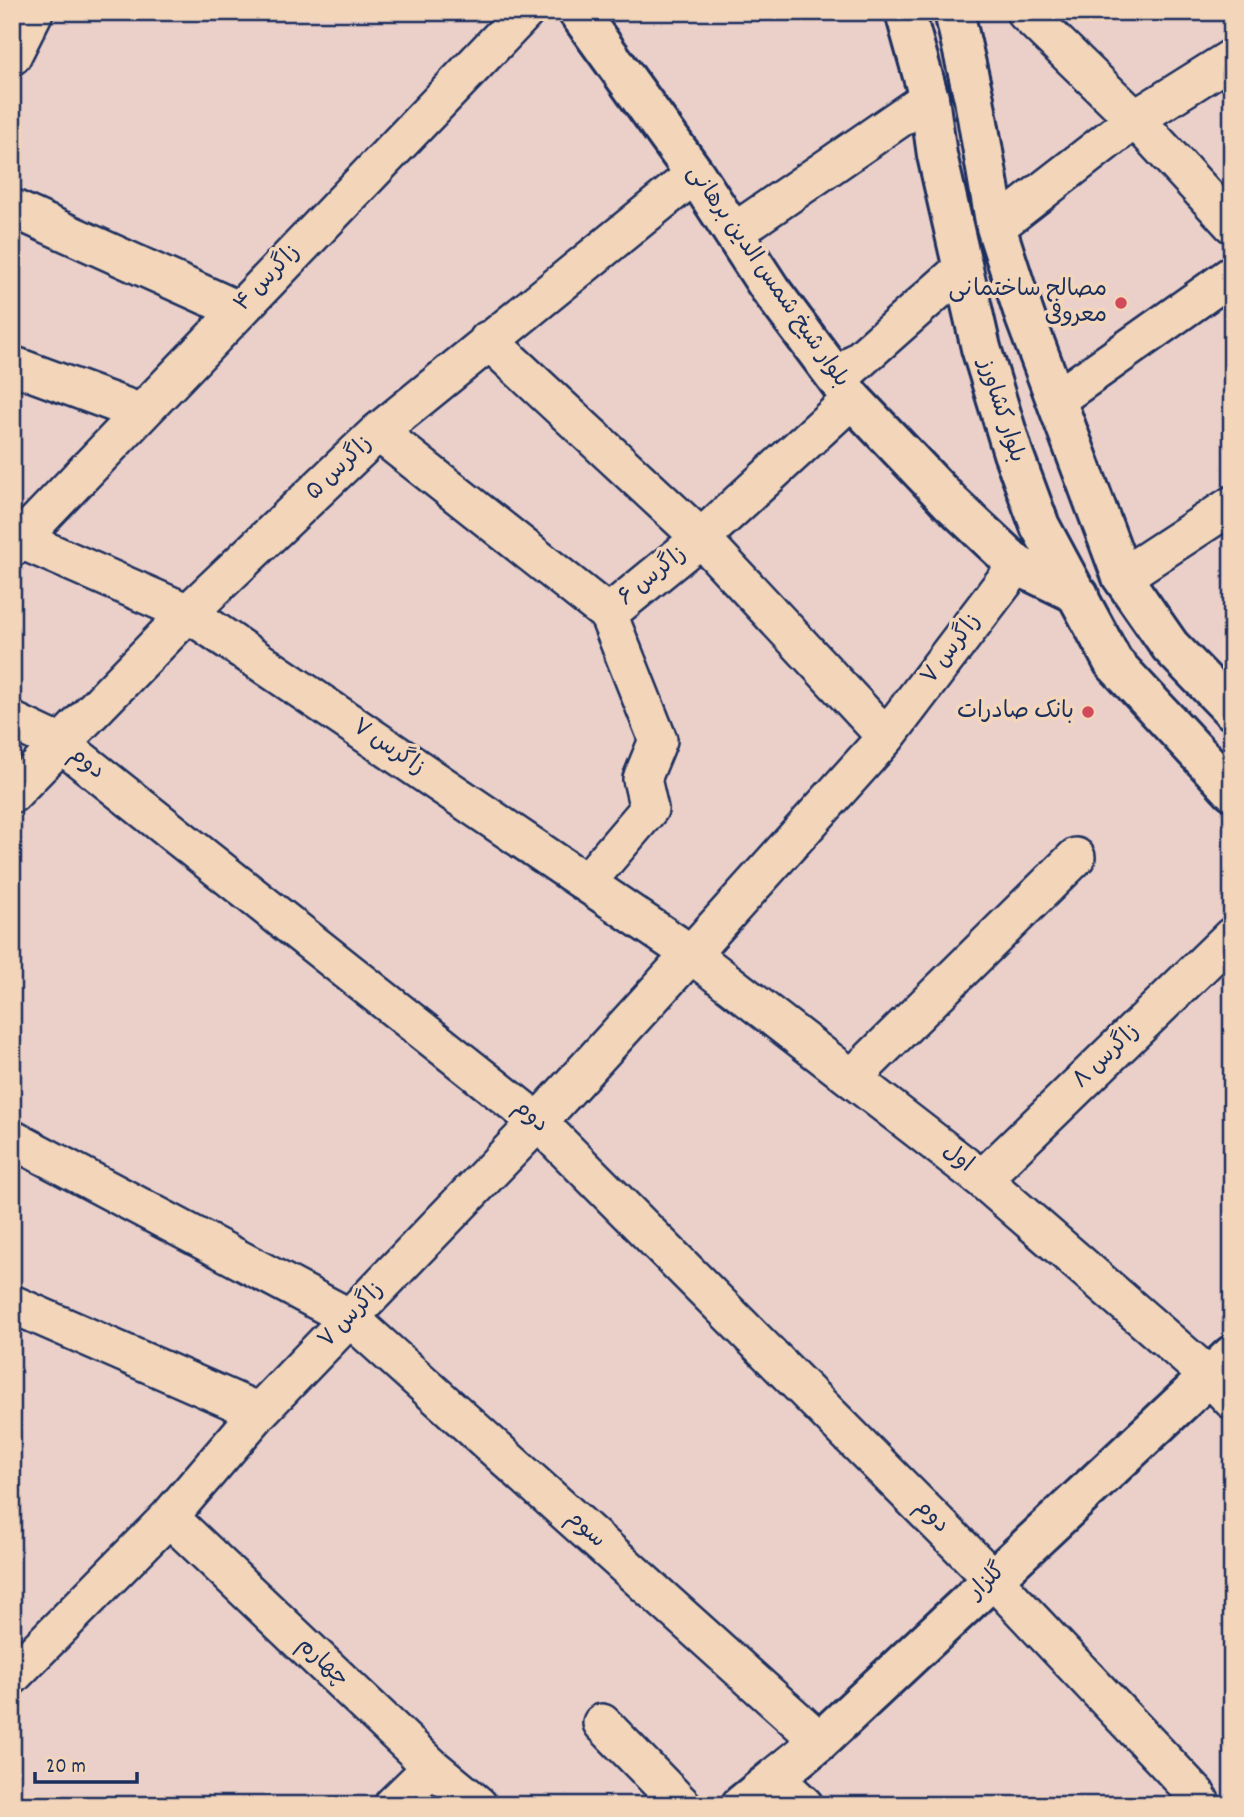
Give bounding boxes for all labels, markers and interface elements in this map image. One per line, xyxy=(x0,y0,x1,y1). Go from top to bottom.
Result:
street label: بلوار شیخ شمس الدین برهانی xyxy=(678,159,856,395)
street label: ۴ زاگرس xyxy=(227,238,309,320)
place label: مصالح ساختمانی معروفی xyxy=(949,274,1107,333)
marker: مصالح ساختمانی معروفی xyxy=(1113,295,1129,311)
street label: بلوار کشاورز xyxy=(967,353,1032,467)
street label: زاگرس ۵ xyxy=(299,429,381,509)
street label: زاگرس ۶ xyxy=(612,539,694,615)
street label: زاگرس ۷ xyxy=(914,607,990,693)
place label: بانک صادرات xyxy=(957,696,1074,729)
marker: بانک صادرات xyxy=(1080,704,1096,720)
street label: زاگرس ۷ xyxy=(345,711,431,785)
street label: دوم xyxy=(61,739,111,789)
street label: زاگرس ۸ xyxy=(1066,1017,1148,1097)
street label: دوم xyxy=(505,1092,555,1142)
street label: اول xyxy=(934,1136,980,1182)
street label: زاگرس ۷ xyxy=(312,1275,392,1357)
street label: دوم xyxy=(906,1492,956,1542)
street label: سوم xyxy=(558,1503,612,1557)
street label: گلزار xyxy=(960,1556,1014,1609)
street label: چهارم xyxy=(289,1630,355,1696)
scale bar xyxy=(35,1740,136,1784)
text: 20 m xyxy=(46,1753,86,1783)

